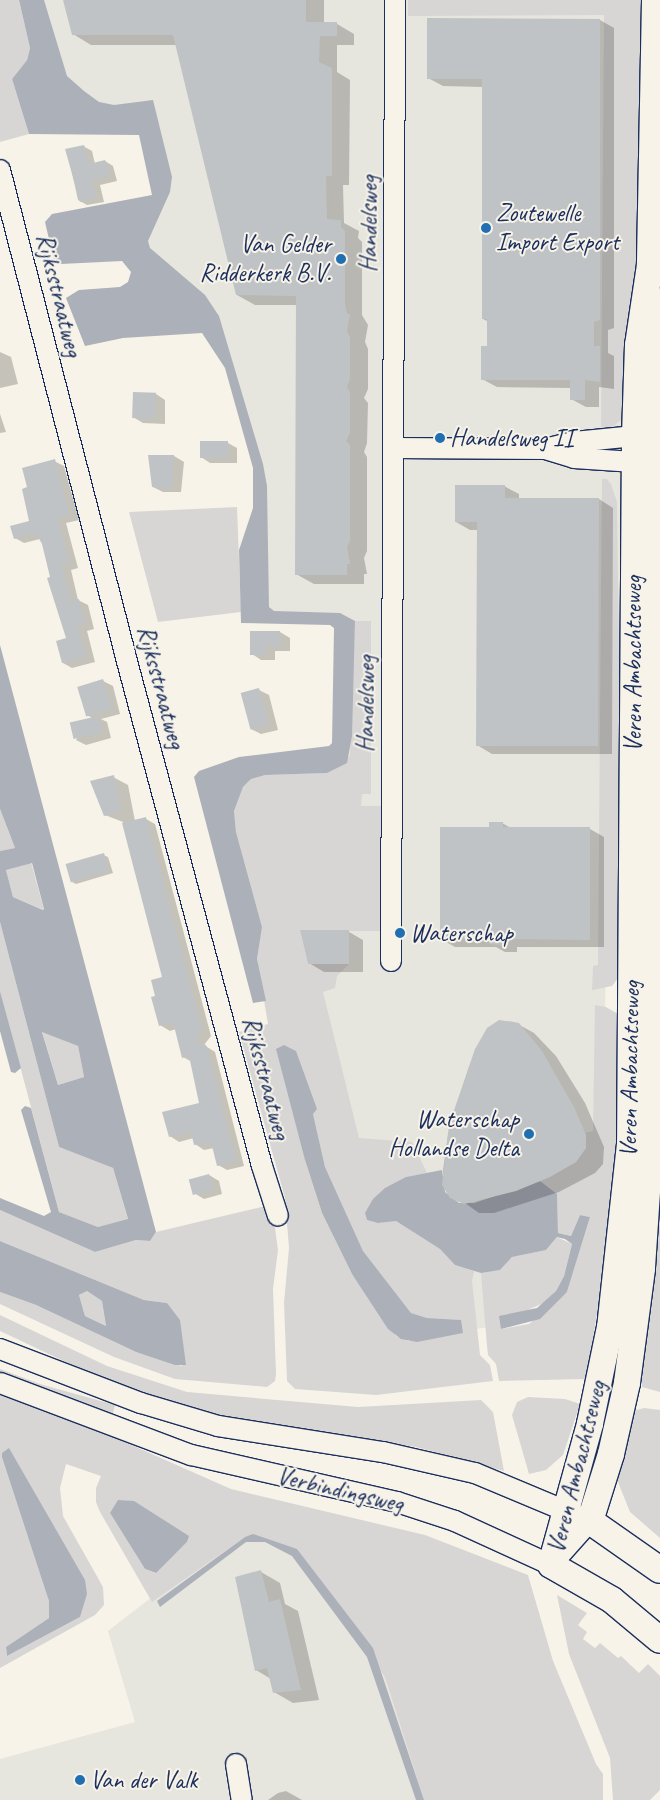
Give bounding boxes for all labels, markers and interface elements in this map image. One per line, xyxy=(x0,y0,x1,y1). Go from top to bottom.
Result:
street label: Handelsweg xyxy=(354,176,384,272)
place label: Zoutewelle Import Export xyxy=(496,199,619,258)
marker: Zoutewelle Import Export xyxy=(480,222,492,234)
street label: Rijksstraatweg xyxy=(29,230,89,360)
place label: Van Gelder Ridderkerk B.V. xyxy=(200,230,331,289)
marker: Van Gelder Ridderkerk B.V. xyxy=(335,253,347,265)
place label: Handelsweg II xyxy=(450,423,573,453)
marker: Handelsweg II xyxy=(434,432,446,444)
street label: Veren Ambachtseweg xyxy=(618,575,648,753)
street label: Rijksstraatweg xyxy=(130,622,192,752)
street label: Handelsweg xyxy=(351,656,381,752)
place label: Waterschap xyxy=(410,918,513,948)
marker: Waterschap xyxy=(394,927,406,939)
street label: Veren Ambachtseweg xyxy=(613,980,647,1158)
street label: Rijksstraatweg xyxy=(235,1013,297,1143)
place label: Waterschap Hollandse Delta xyxy=(388,1105,519,1164)
marker: Waterschap Hollandse Delta xyxy=(523,1128,535,1140)
street label: Veren Ambachtseweg xyxy=(541,1377,613,1557)
street label: Verbindingsweg xyxy=(274,1461,406,1519)
place label: Van der Valk xyxy=(90,1765,197,1795)
marker: Van der Valk xyxy=(74,1774,86,1786)

